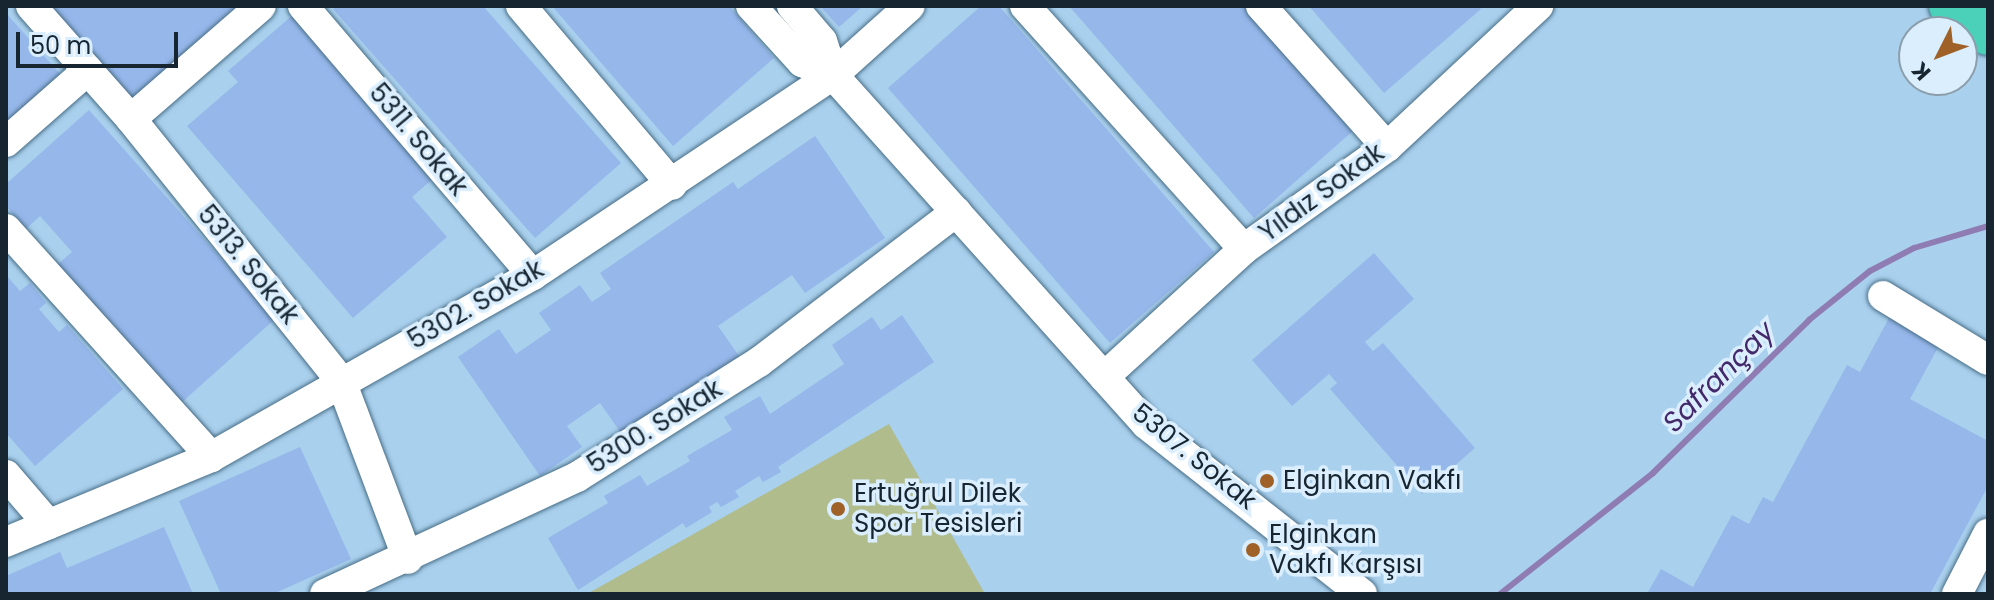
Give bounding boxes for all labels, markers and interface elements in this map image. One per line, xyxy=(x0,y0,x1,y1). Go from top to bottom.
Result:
scale bar xyxy=(20,16,182,66)
north arrow xyxy=(1898,16,1978,96)
text: 50 m xyxy=(30,29,91,62)
text: K xyxy=(1905,55,1938,87)
street label: 5311. Sokak xyxy=(362,78,474,202)
street label: Yıldız Sokak xyxy=(1253,137,1391,249)
street label: 5313. Sokak xyxy=(191,199,305,331)
street label: 5302. Sokak xyxy=(403,254,549,356)
water label: Safrançay xyxy=(1656,314,1782,440)
street label: 5300. Sokak xyxy=(582,373,728,481)
street label: 5307. Sokak xyxy=(1126,397,1262,517)
place label: Elginkan Vakfı xyxy=(1283,465,1461,497)
marker: Elginkan Vakfı xyxy=(1258,472,1276,490)
place label: Ertuğrul Dilek Spor Tesisleri xyxy=(854,478,1022,540)
marker: Ertuğrul Dilek Spor Tesisleri xyxy=(829,500,847,518)
place label: Elginkan Vakfı Karşısı xyxy=(1269,519,1422,580)
marker: Elginkan Vakfı Karşısı xyxy=(1244,541,1262,559)

